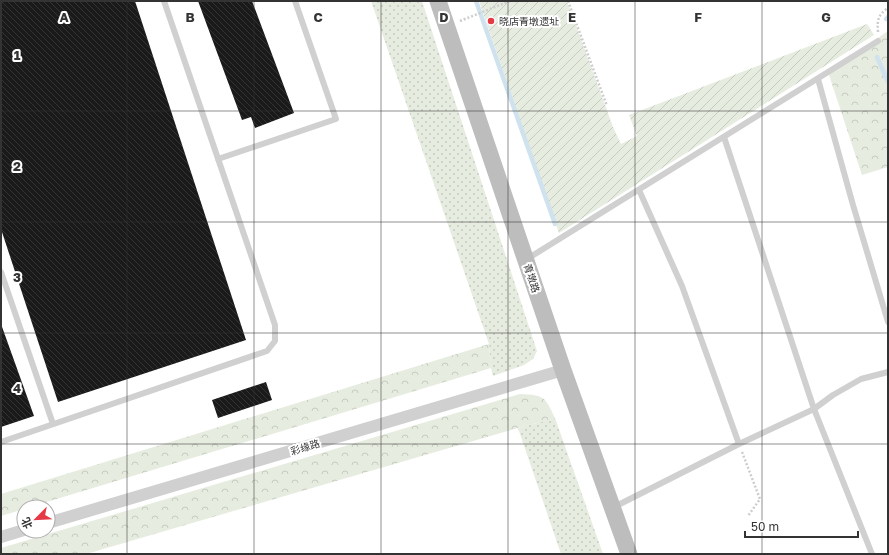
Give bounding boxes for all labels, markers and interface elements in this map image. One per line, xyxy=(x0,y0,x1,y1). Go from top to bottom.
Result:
text: A xyxy=(59,9,69,25)
text: B xyxy=(185,9,195,25)
text: C xyxy=(313,9,323,25)
text: D xyxy=(439,9,449,25)
text: E xyxy=(568,9,576,25)
text: F xyxy=(694,9,702,25)
text: G xyxy=(821,9,831,25)
place label: 晓店青墩遗址 xyxy=(499,15,559,27)
marker: 晓店青墩遗址 xyxy=(486,16,496,26)
text: 1 xyxy=(14,47,21,63)
text: 2 xyxy=(13,158,21,174)
street label: 青墩路 xyxy=(522,262,542,294)
text: 3 xyxy=(13,269,21,285)
text: 4 xyxy=(13,380,21,396)
street label: 彩缘路 xyxy=(289,437,321,457)
north arrow xyxy=(16,499,56,539)
scale bar xyxy=(745,513,858,539)
text: 北 xyxy=(18,516,35,531)
text: 50 m xyxy=(751,519,779,534)

